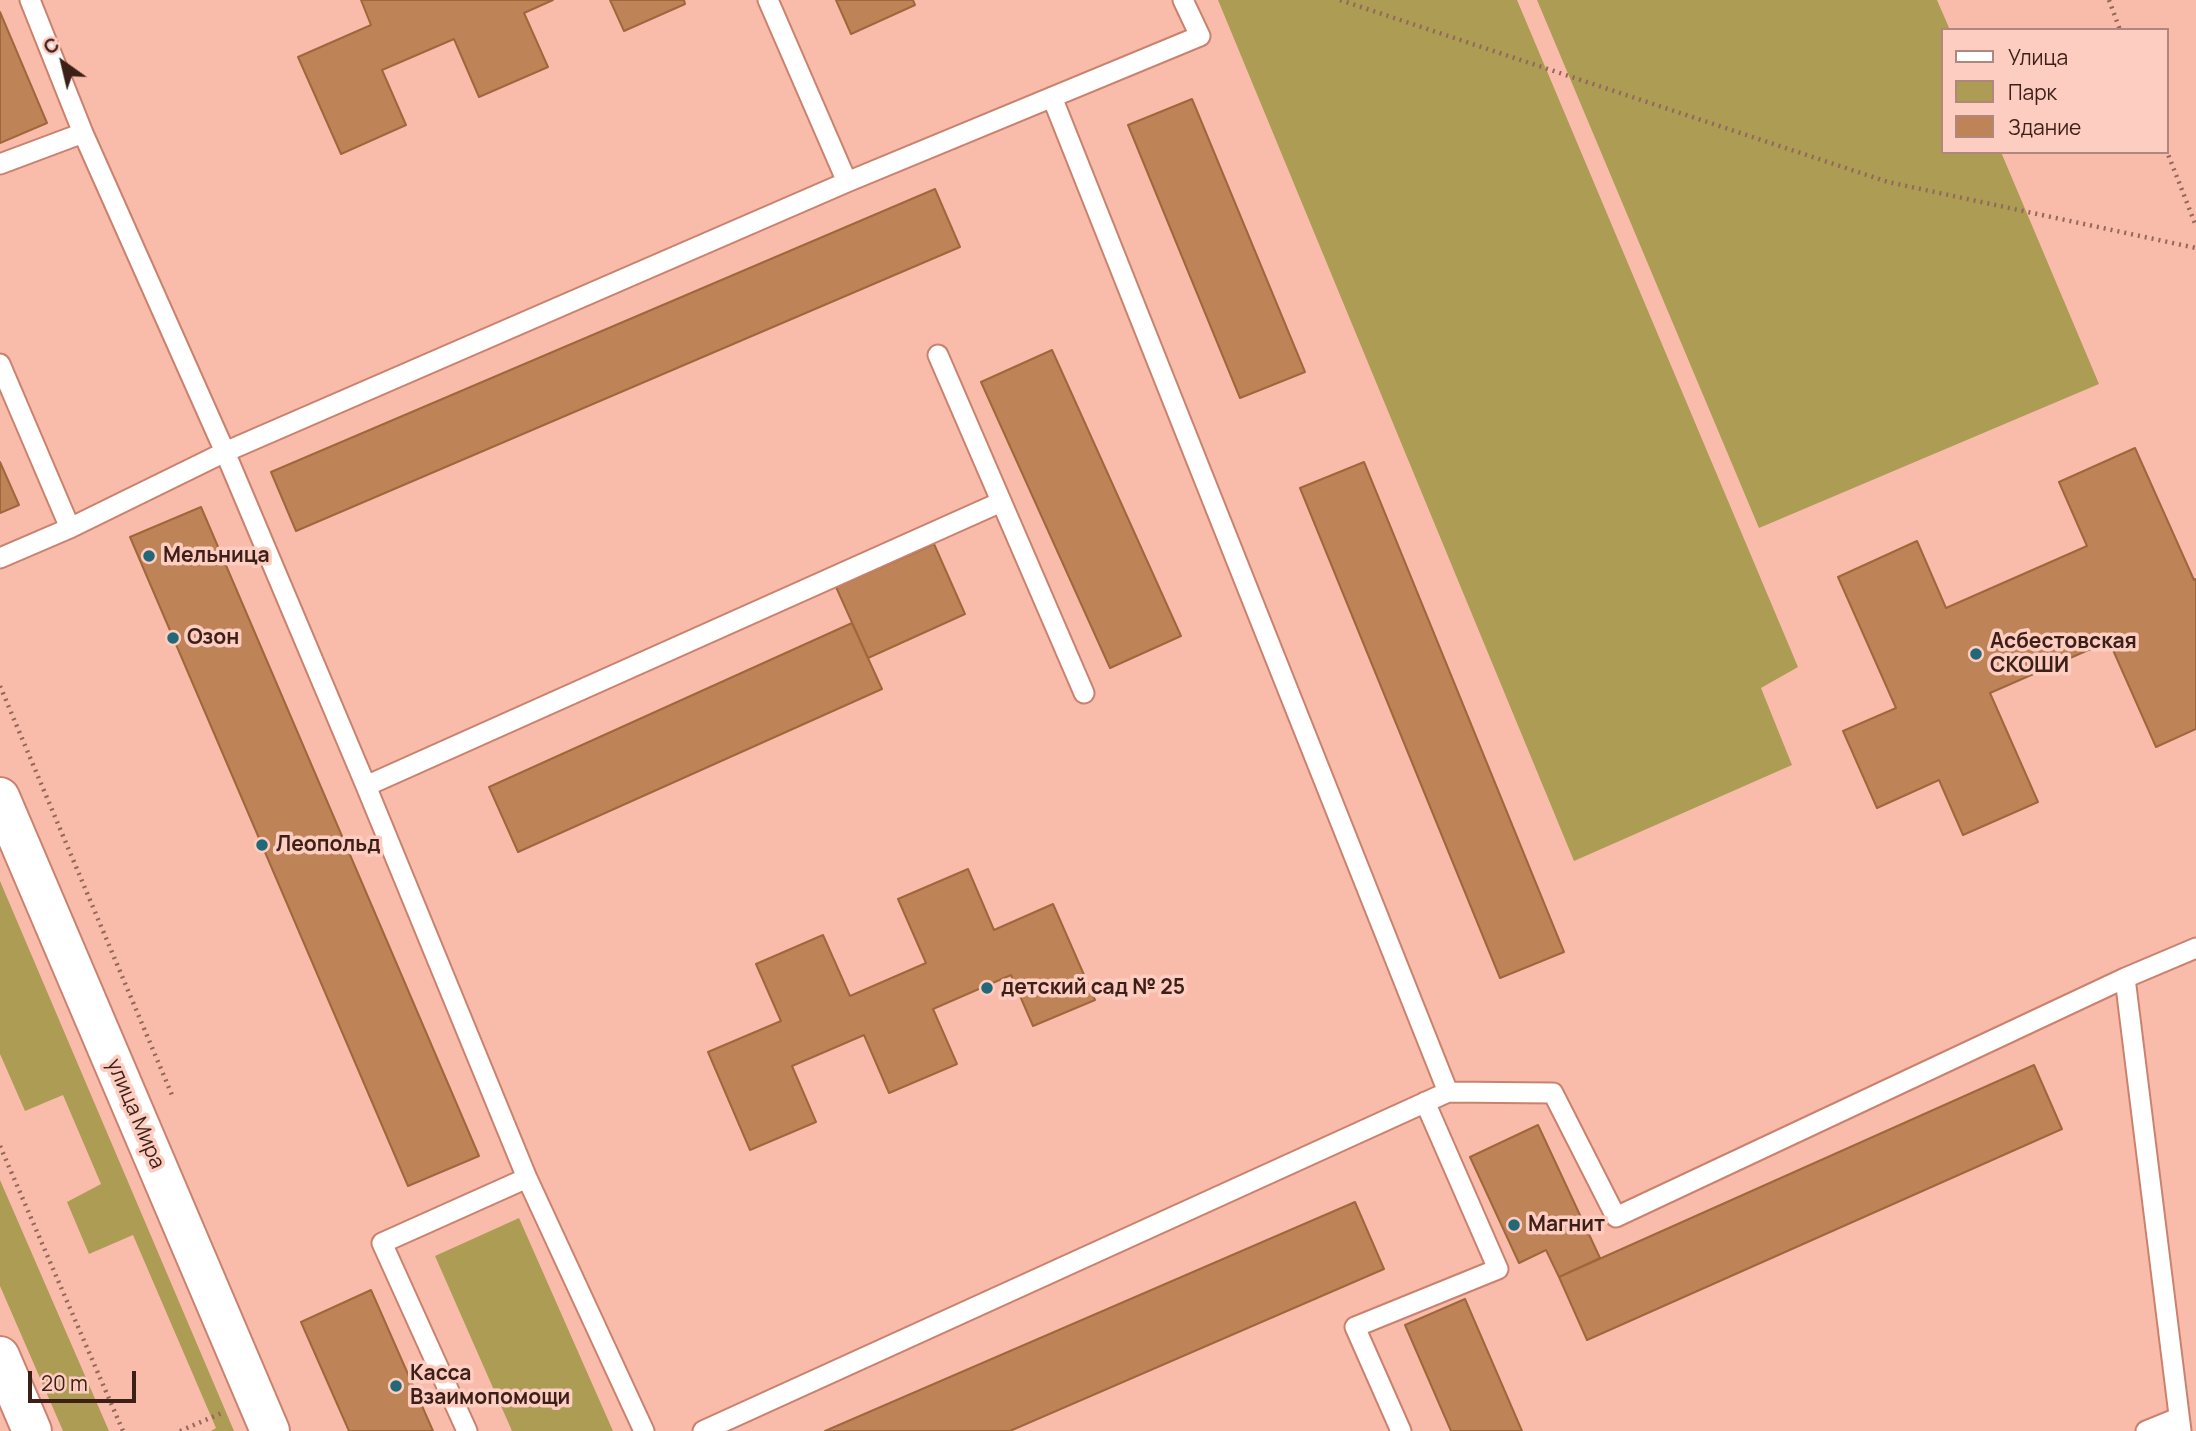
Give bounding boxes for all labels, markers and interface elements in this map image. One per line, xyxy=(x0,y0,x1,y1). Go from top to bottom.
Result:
north arrow xyxy=(28,28,98,98)
legend xyxy=(1940,28,2168,154)
text: С xyxy=(38,31,64,60)
text: Улица xyxy=(2008,43,2068,71)
text: Парк xyxy=(2008,78,2057,106)
text: Здание xyxy=(2008,113,2081,141)
place label: Мельница xyxy=(163,543,270,569)
marker: Мельница xyxy=(141,548,157,564)
place label: Озон xyxy=(187,625,239,651)
place label: Асбестовская СКОШИ xyxy=(1990,629,2137,679)
marker: Озон xyxy=(165,630,181,646)
marker: Асбестовская СКОШИ xyxy=(1968,646,1984,662)
place label: Леопольд xyxy=(276,832,380,858)
marker: Леопольд xyxy=(254,837,270,853)
place label: детский сад № 25 xyxy=(1001,975,1185,1001)
marker: детский сад № 25 xyxy=(979,980,995,996)
street label: улица Мира xyxy=(101,1055,169,1173)
place label: Магнит xyxy=(1528,1212,1605,1238)
marker: Магнит xyxy=(1506,1217,1522,1233)
scale bar xyxy=(32,1358,140,1402)
place label: Касса Взаимопомощи xyxy=(410,1361,570,1411)
text: 20 m xyxy=(41,1369,88,1397)
marker: Касса Взаимопомощи xyxy=(388,1378,404,1394)

